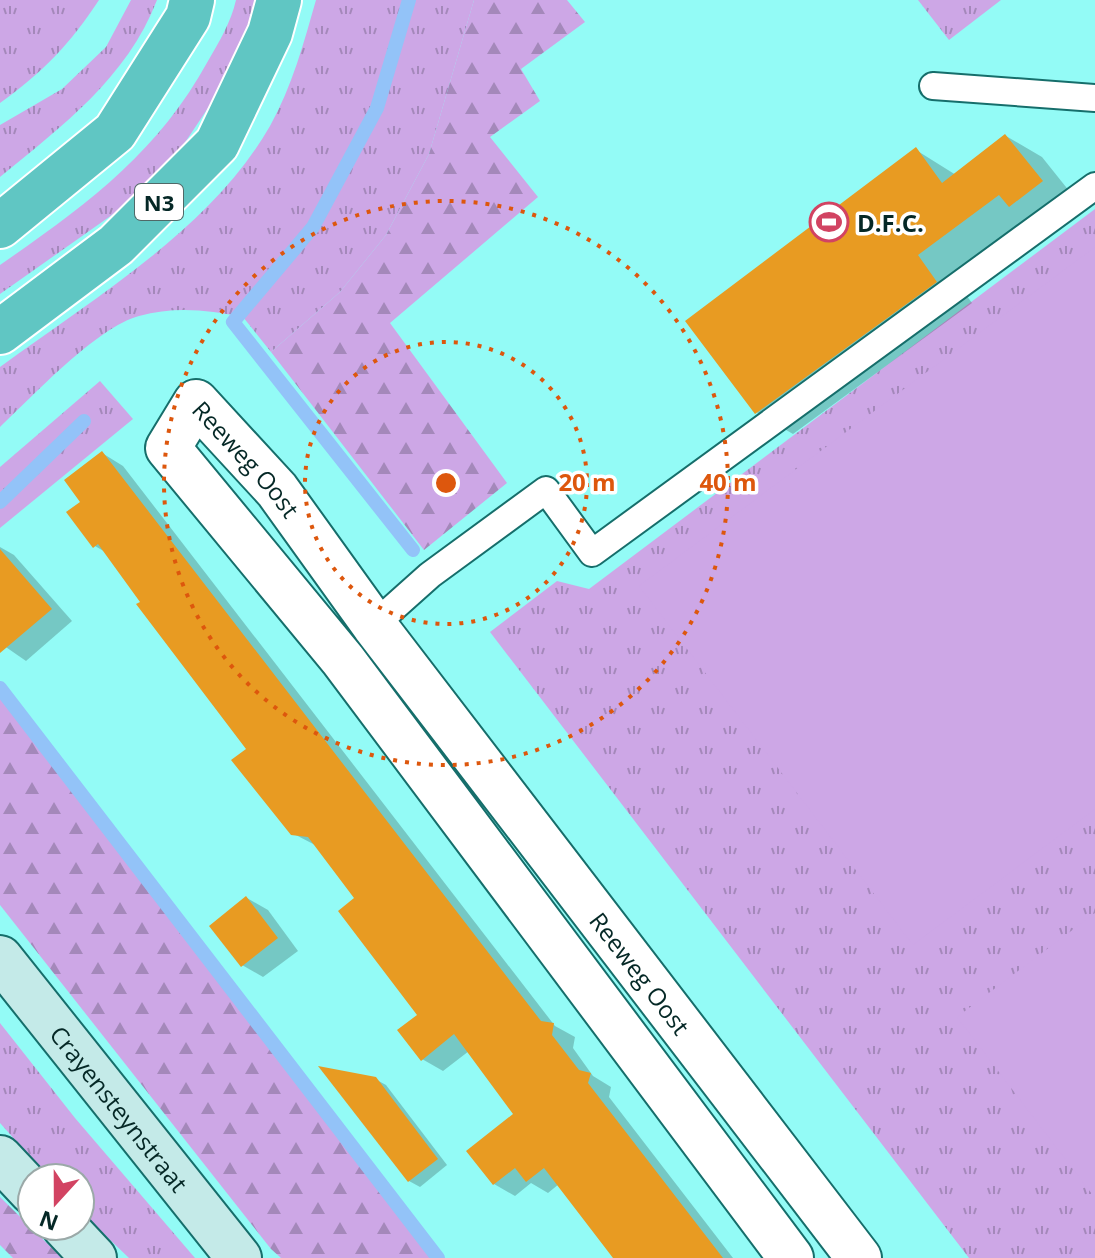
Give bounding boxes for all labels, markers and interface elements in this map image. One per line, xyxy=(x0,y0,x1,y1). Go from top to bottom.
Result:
road number: N3 xyxy=(135,184,183,220)
sports icon: D.F.C. xyxy=(808,201,850,243)
place label: D.F.C. xyxy=(857,206,924,239)
street label: Reeweg Oost xyxy=(186,393,308,524)
text: 20 m xyxy=(558,465,616,498)
text: 40 m xyxy=(699,465,757,498)
centre of rings xyxy=(432,469,460,497)
street label: Reeweg Oost xyxy=(583,905,698,1041)
street label: Crayensteynstraat xyxy=(43,1018,196,1198)
north arrow xyxy=(16,1162,96,1242)
text: N xyxy=(35,1204,62,1239)

